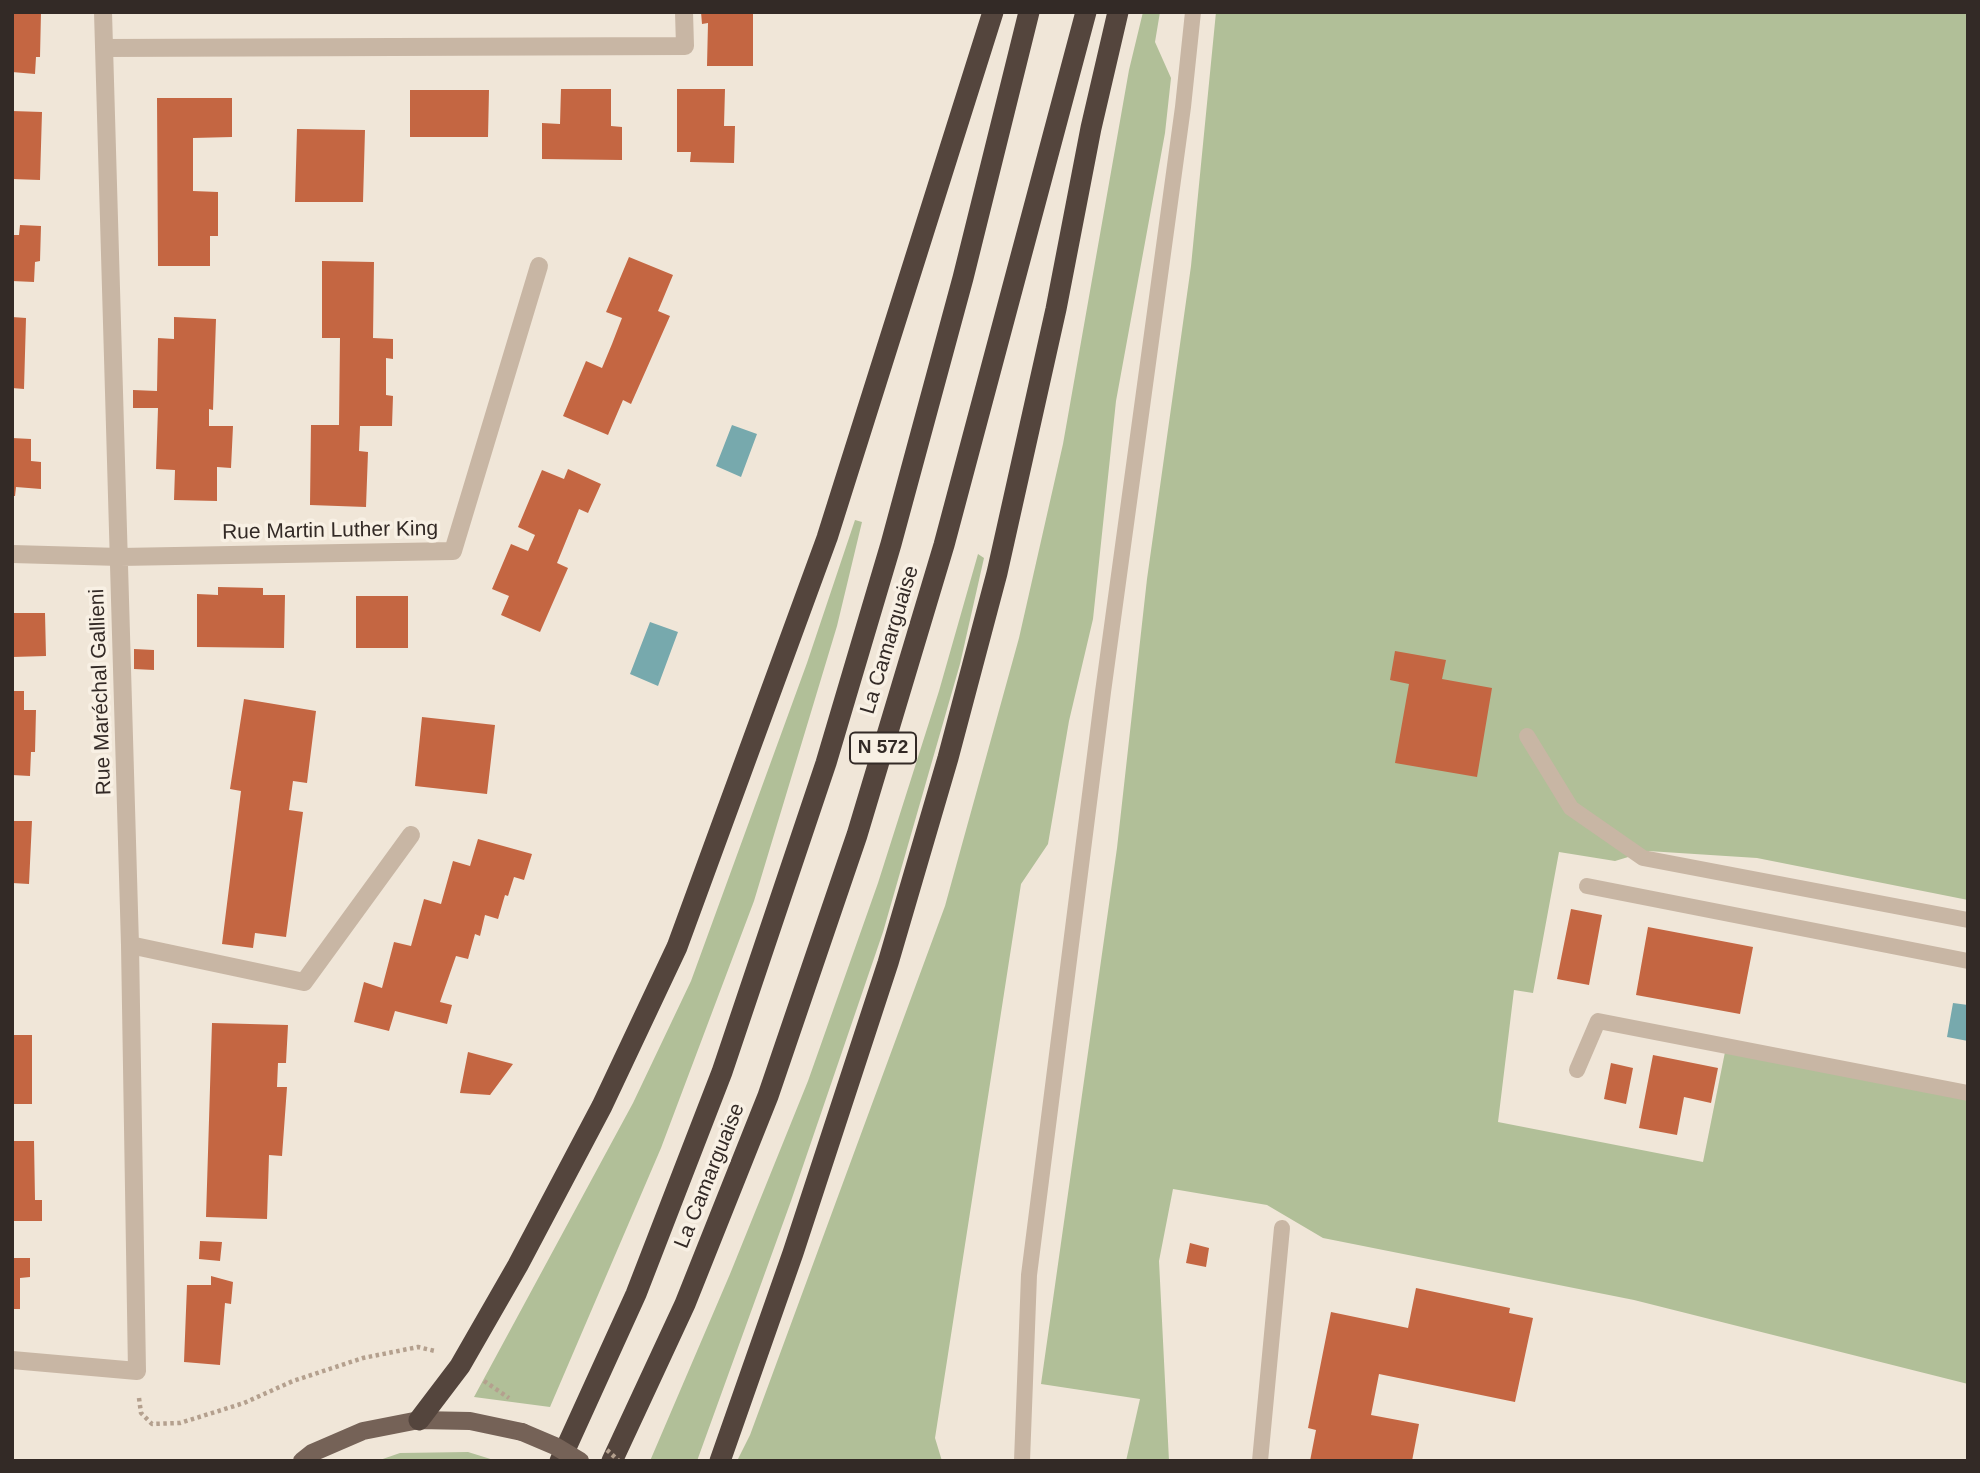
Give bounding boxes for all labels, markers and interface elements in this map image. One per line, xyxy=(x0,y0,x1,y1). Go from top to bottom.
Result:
street label: Rue Martin Luther King xyxy=(222,517,438,545)
street label: La Camarguaise xyxy=(855,563,925,717)
street label: Rue Maréchal Gallieni xyxy=(85,588,117,796)
road number: N 572 xyxy=(850,733,916,764)
street label: La Camarguaise xyxy=(669,1100,751,1252)

